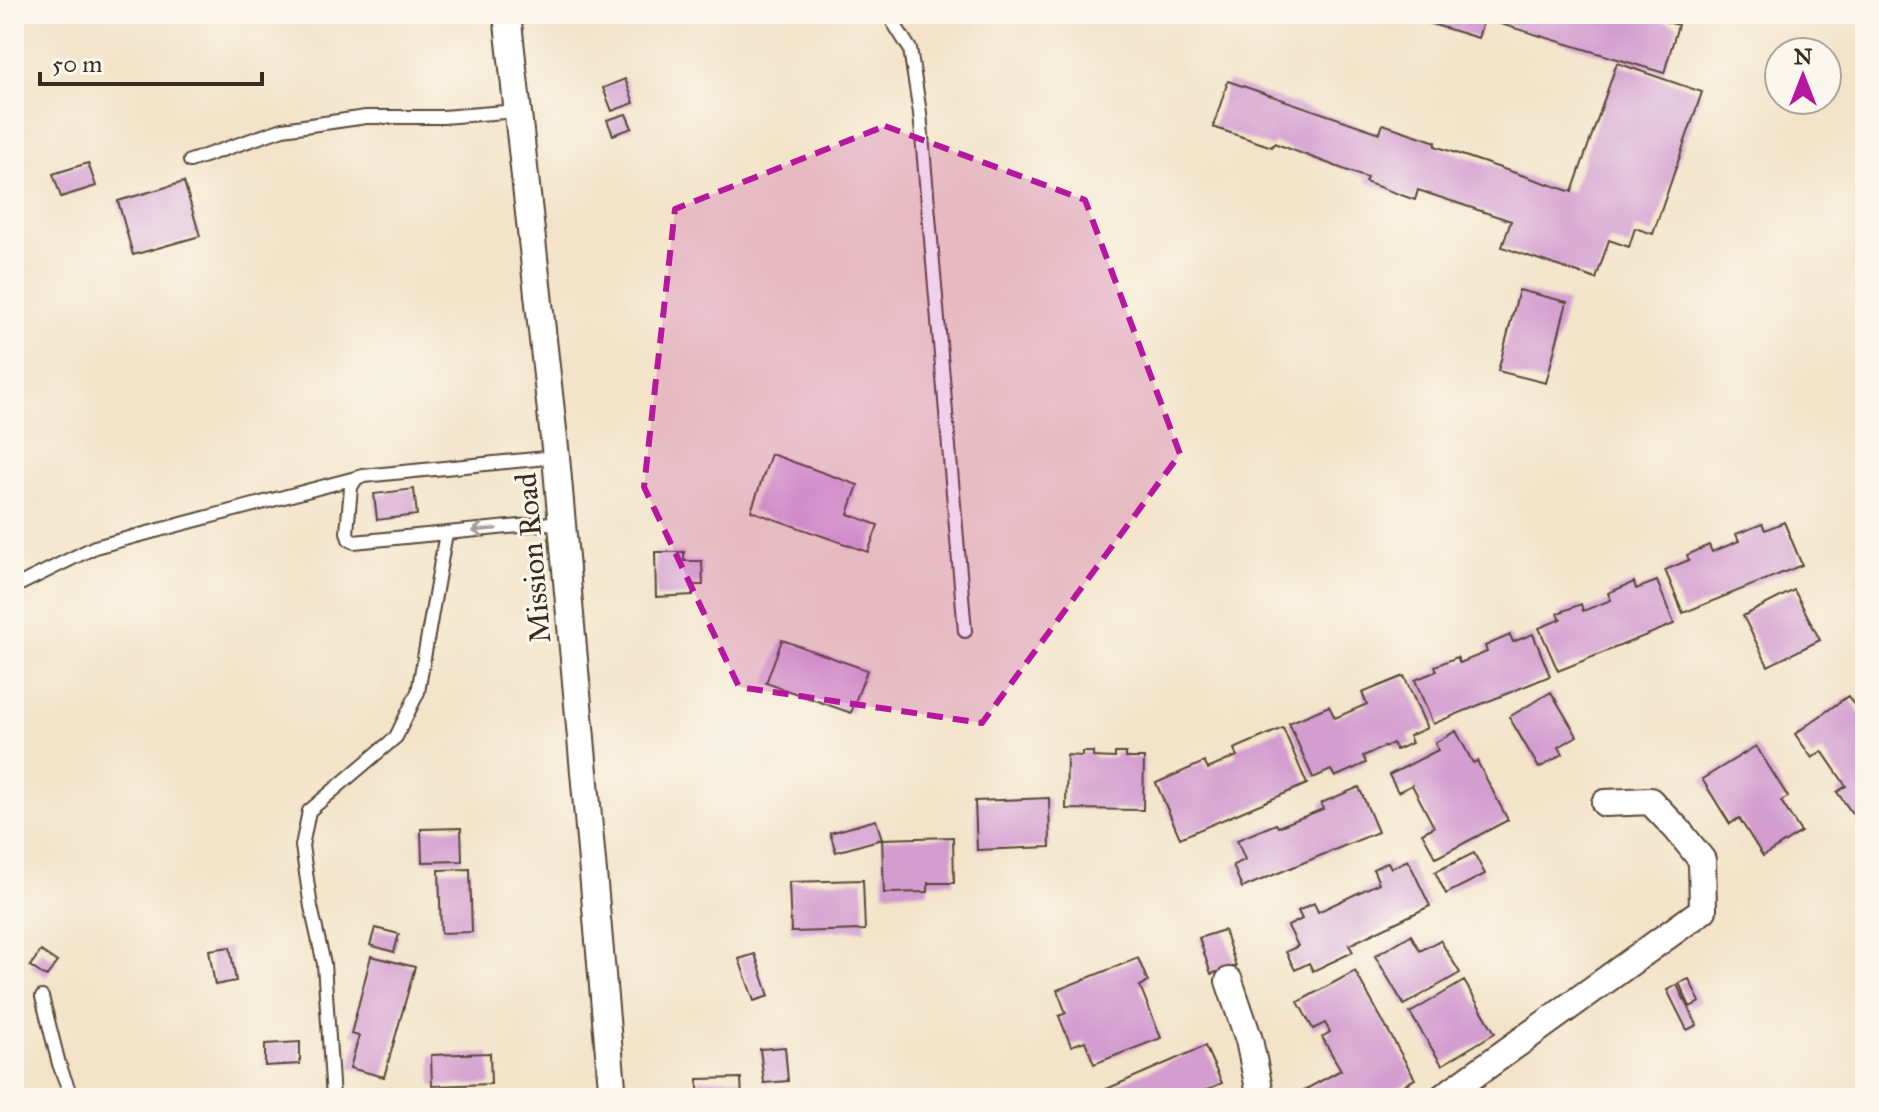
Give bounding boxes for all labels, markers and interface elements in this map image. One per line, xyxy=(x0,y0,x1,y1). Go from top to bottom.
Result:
scale bar xyxy=(40,36,262,86)
north arrow xyxy=(1763,36,1843,116)
text: N xyxy=(1794,43,1813,70)
text: 50 m xyxy=(52,49,102,79)
street label: Mission Road xyxy=(508,471,558,645)
one-way arrow xyxy=(471,522,498,537)

